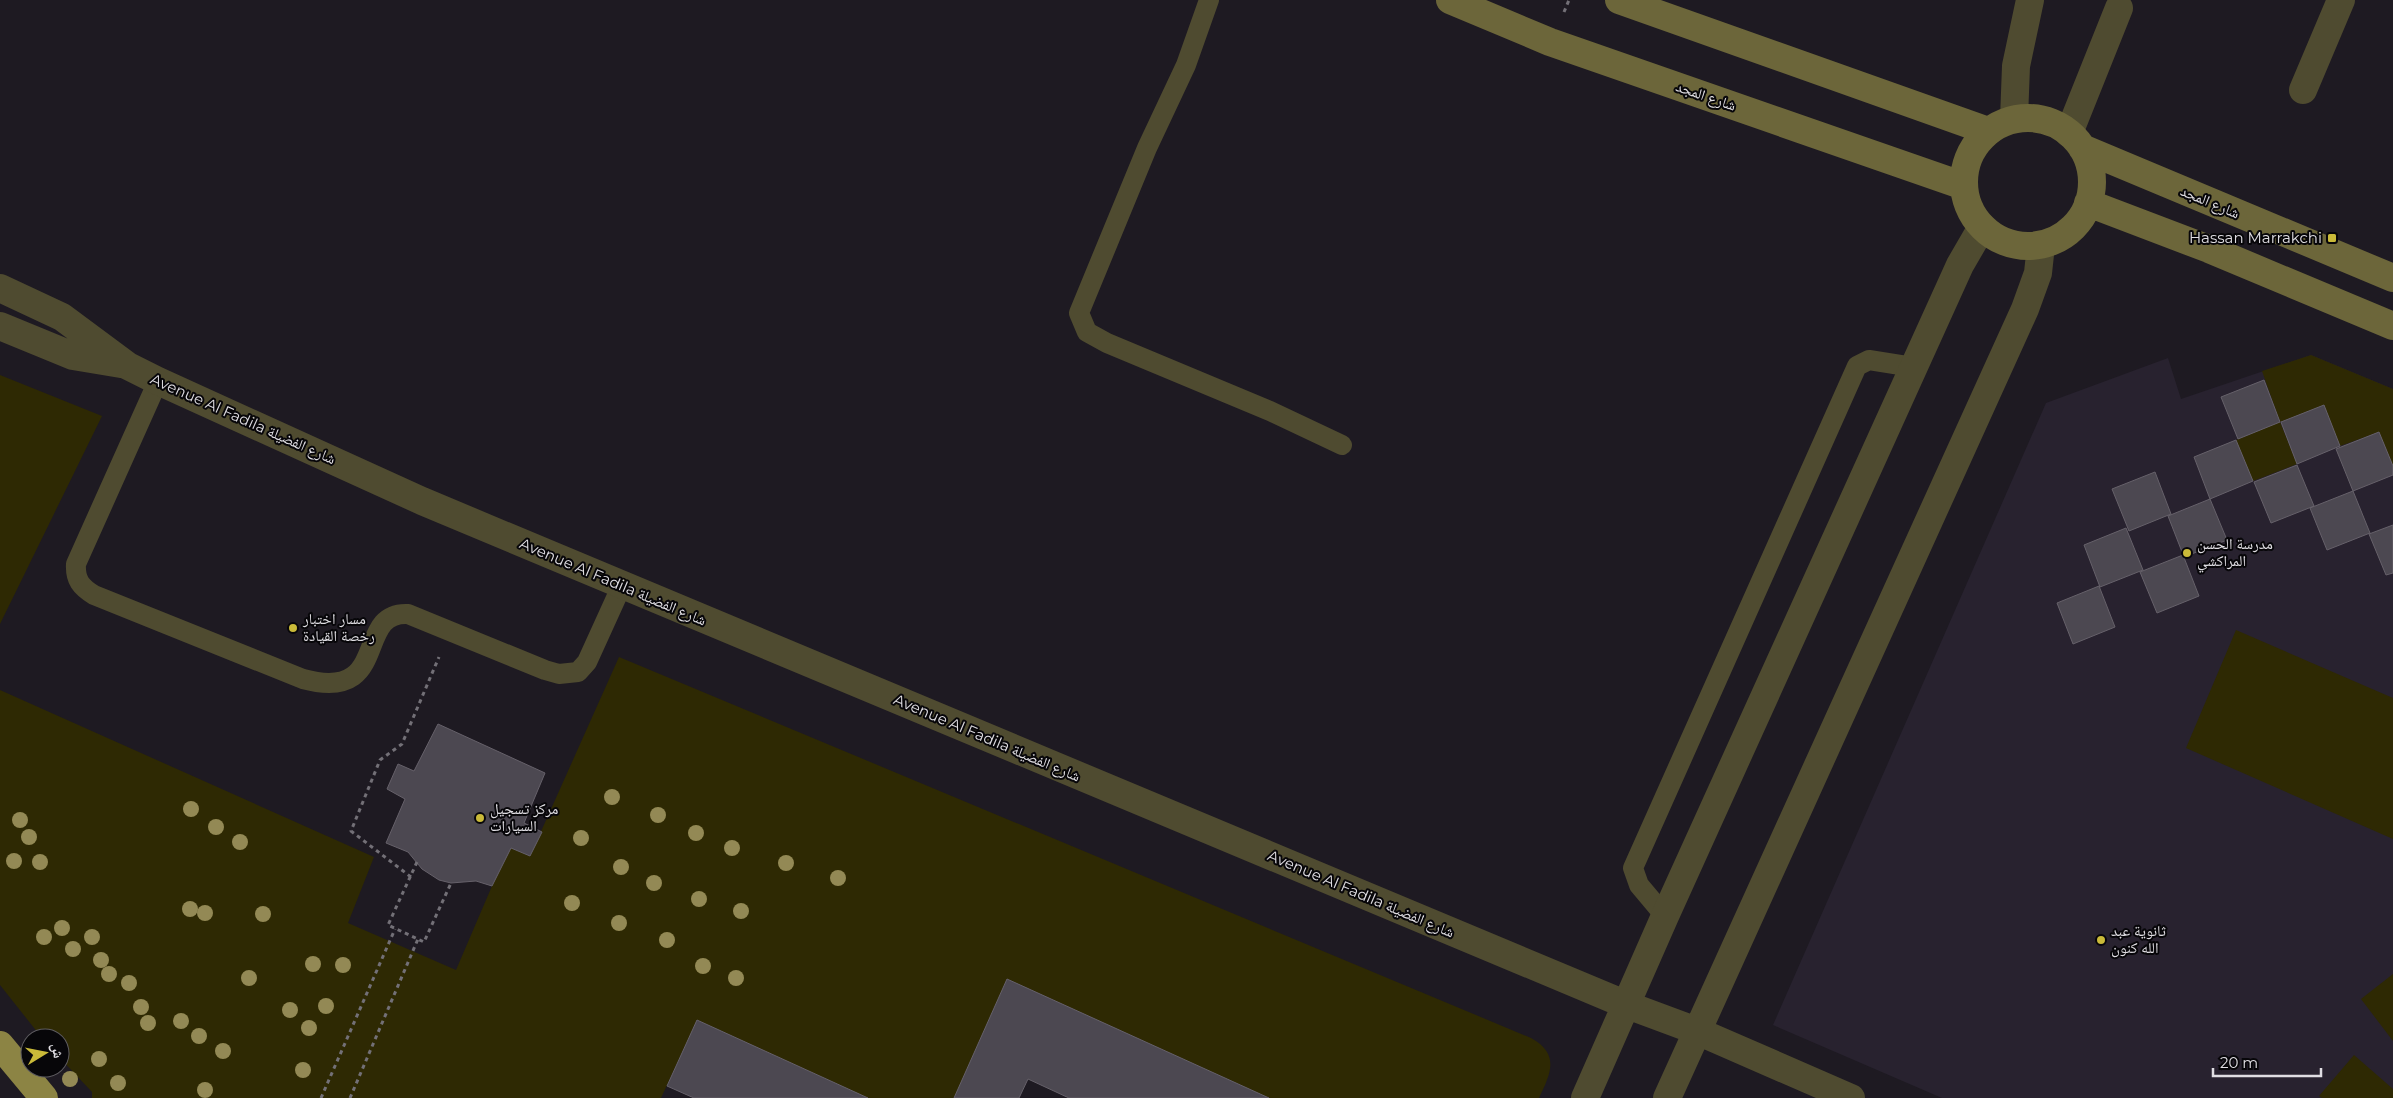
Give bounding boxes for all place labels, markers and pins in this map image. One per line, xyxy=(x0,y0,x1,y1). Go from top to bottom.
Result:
place label: Hassan Marrakchi xyxy=(2189,228,2322,247)
marker: Hassan Marrakchi xyxy=(2326,232,2338,244)
place label: مدرسة الحسن المراكشي xyxy=(2197,534,2273,573)
marker: مدرسة الحسن المراكشي xyxy=(2181,547,2193,559)
place label: مسار اختبار رخصة القيادة xyxy=(302,609,375,645)
marker: مسار اختبار رخصة القيادة xyxy=(287,622,299,634)
place label: مركز تسجيل السيارات xyxy=(490,799,559,835)
marker: مركز تسجيل السيارات xyxy=(474,812,486,824)
place label: ثانوية عبد الله كنون xyxy=(2111,921,2166,958)
marker: ثانوية عبد الله كنون xyxy=(2095,934,2107,946)

